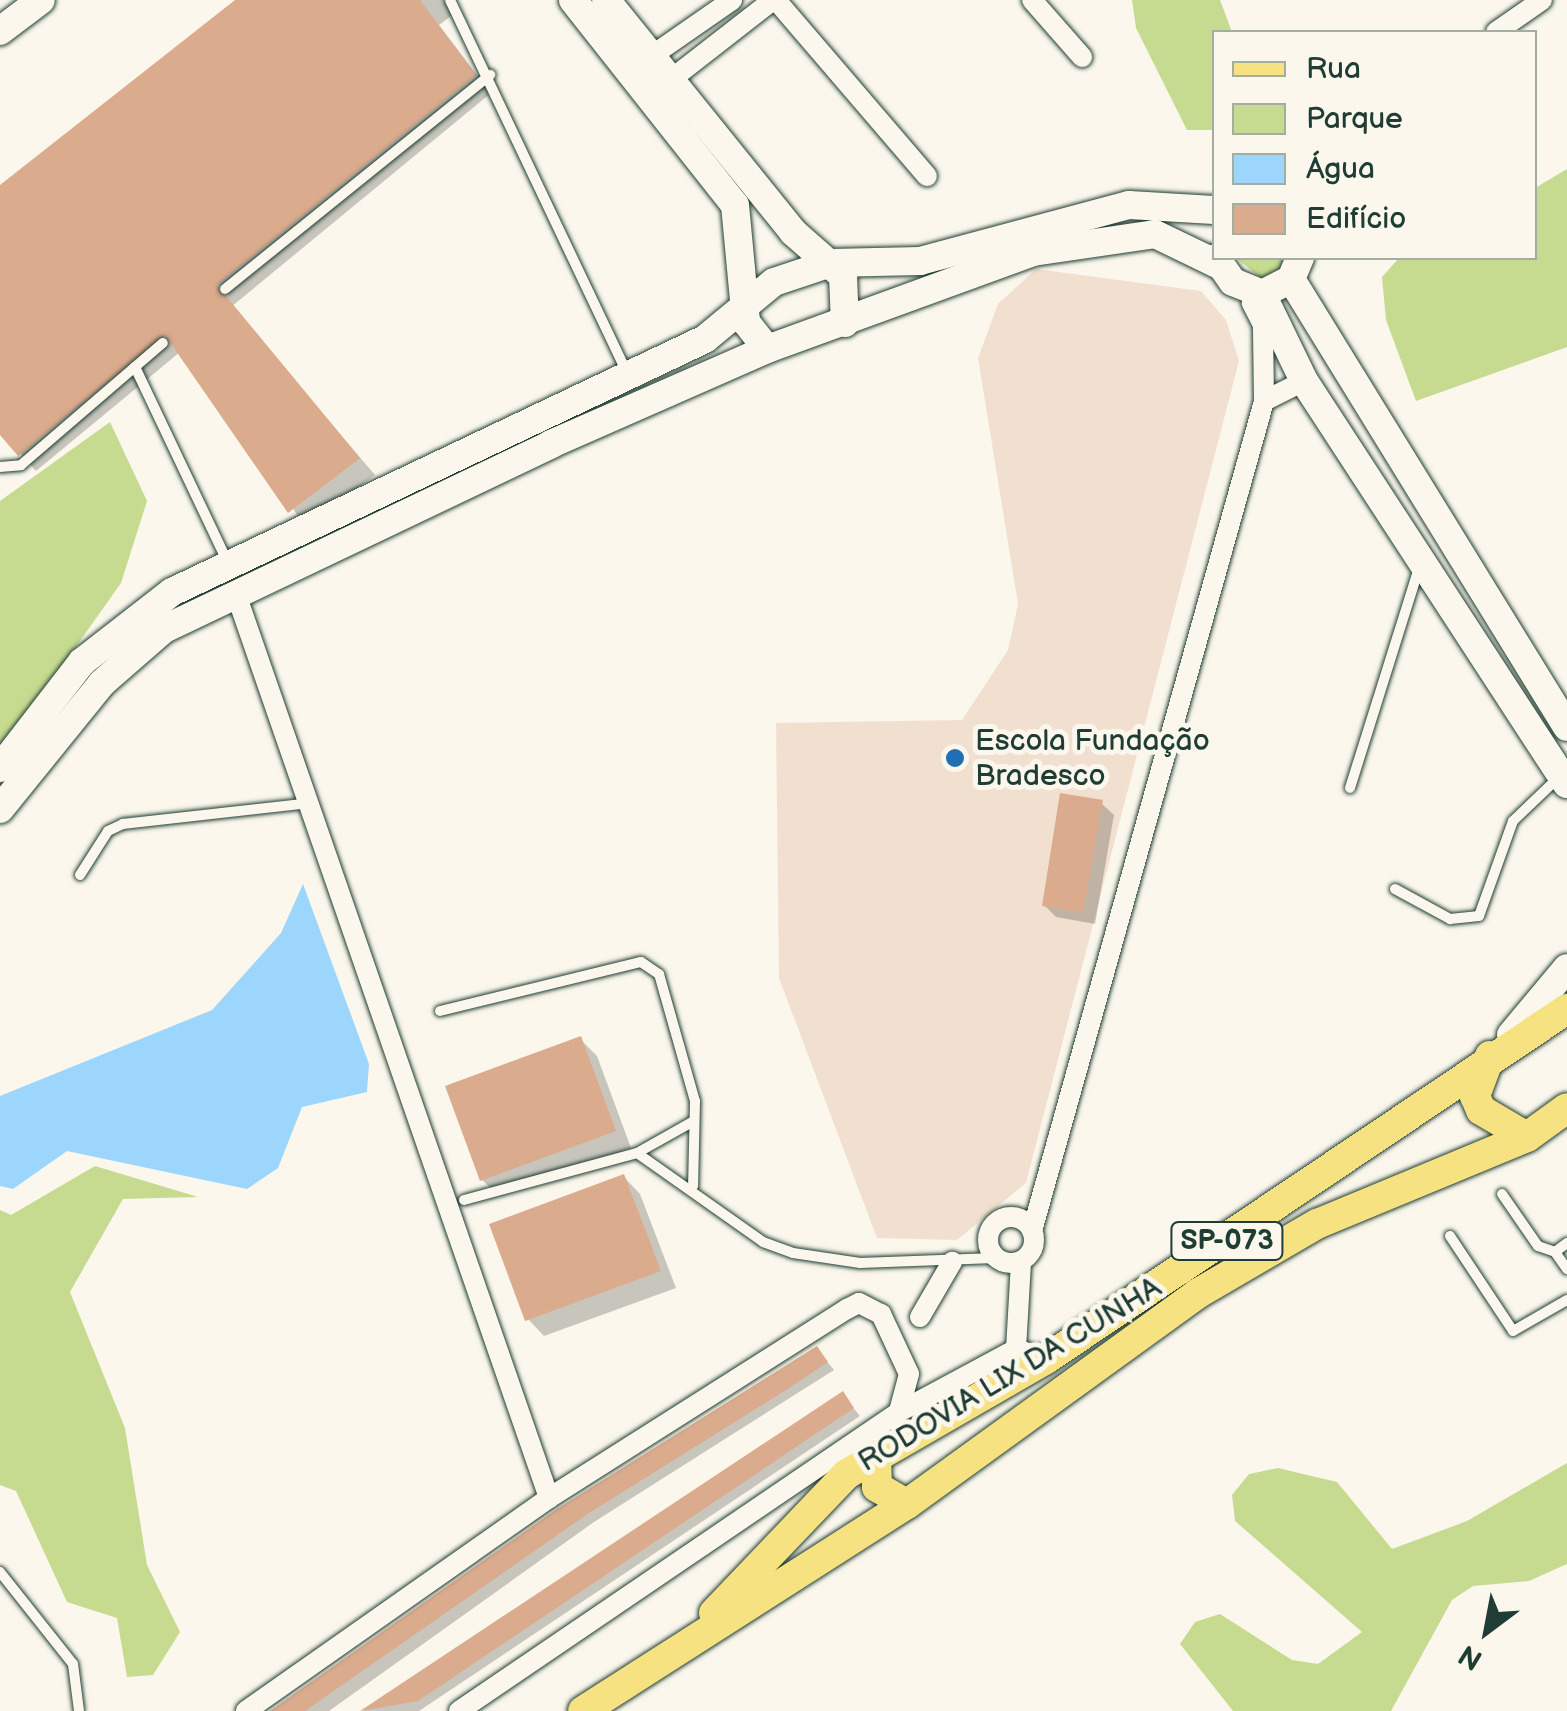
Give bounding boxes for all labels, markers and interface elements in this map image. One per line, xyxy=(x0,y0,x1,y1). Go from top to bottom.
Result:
legend xyxy=(1212,30,1537,260)
text: Rua xyxy=(1306,51,1361,87)
text: Parque xyxy=(1306,101,1403,137)
text: Água xyxy=(1306,151,1375,187)
text: Edifício xyxy=(1306,201,1406,237)
place label: Escola Fundação Bradesco xyxy=(975,723,1210,794)
marker: Escola Fundação Bradesco xyxy=(944,747,966,769)
road number: SP-073 xyxy=(1170,1218,1284,1264)
street label: RODOVIA LIX DA CUNHA xyxy=(852,1270,1168,1480)
north arrow xyxy=(1437,1581,1537,1681)
text: N xyxy=(1453,1637,1488,1676)

